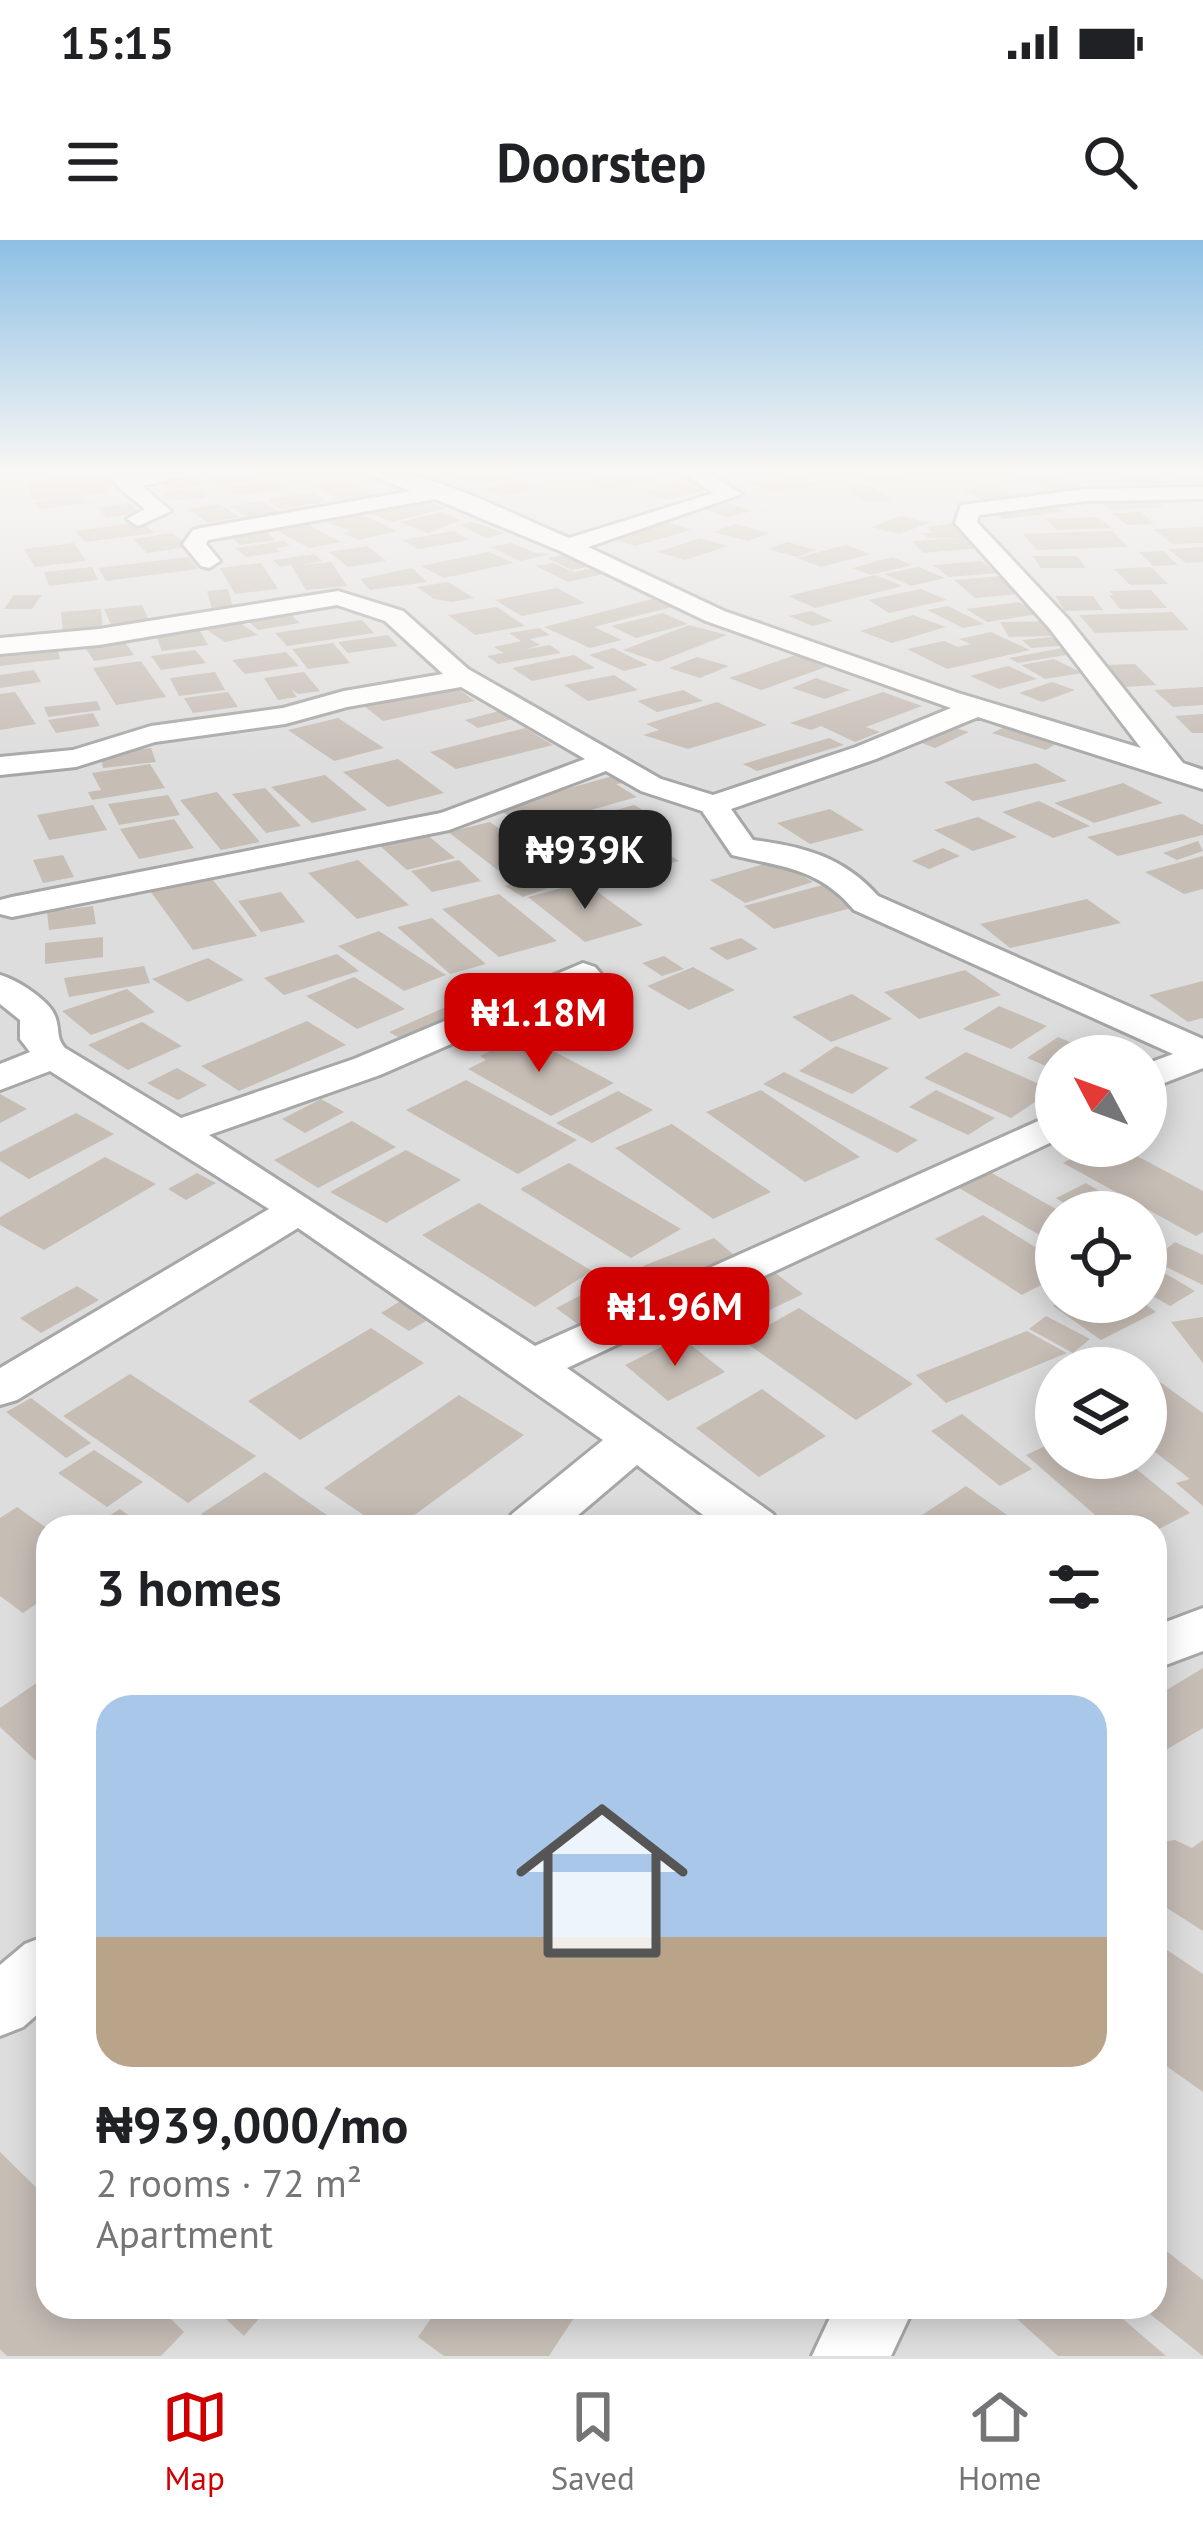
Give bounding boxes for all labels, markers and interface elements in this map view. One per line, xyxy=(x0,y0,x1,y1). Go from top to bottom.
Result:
text: 15:15 xyxy=(60,13,174,71)
text: Doorstep xyxy=(497,127,706,197)
icon: menu xyxy=(60,129,126,195)
icon: search xyxy=(1077,129,1143,195)
pin: ₦939K xyxy=(501,810,669,912)
text: ₦939K xyxy=(526,823,644,874)
pin: ₦1.18M xyxy=(441,973,637,1075)
text: ₦1.18M xyxy=(471,986,607,1037)
north arrow xyxy=(1035,1035,1167,1167)
map controls xyxy=(1035,1035,1167,1479)
button: locate xyxy=(1035,1191,1167,1323)
pin: ₦1.96M xyxy=(577,1267,773,1369)
text: ₦1.96M xyxy=(607,1280,743,1331)
button: layers xyxy=(1035,1347,1167,1479)
text: 3 homes xyxy=(96,1554,282,1620)
icon: filters xyxy=(1041,1554,1107,1620)
icon: home xyxy=(494,1773,710,1989)
text: ₦939,000/mo xyxy=(96,2091,408,2157)
text: 2 rooms · 72 m² xyxy=(96,2157,362,2208)
text: Apartment xyxy=(96,2208,273,2259)
tab: Map xyxy=(162,2384,228,2499)
tab: Saved xyxy=(551,2384,635,2499)
tab: Home xyxy=(958,2384,1041,2499)

